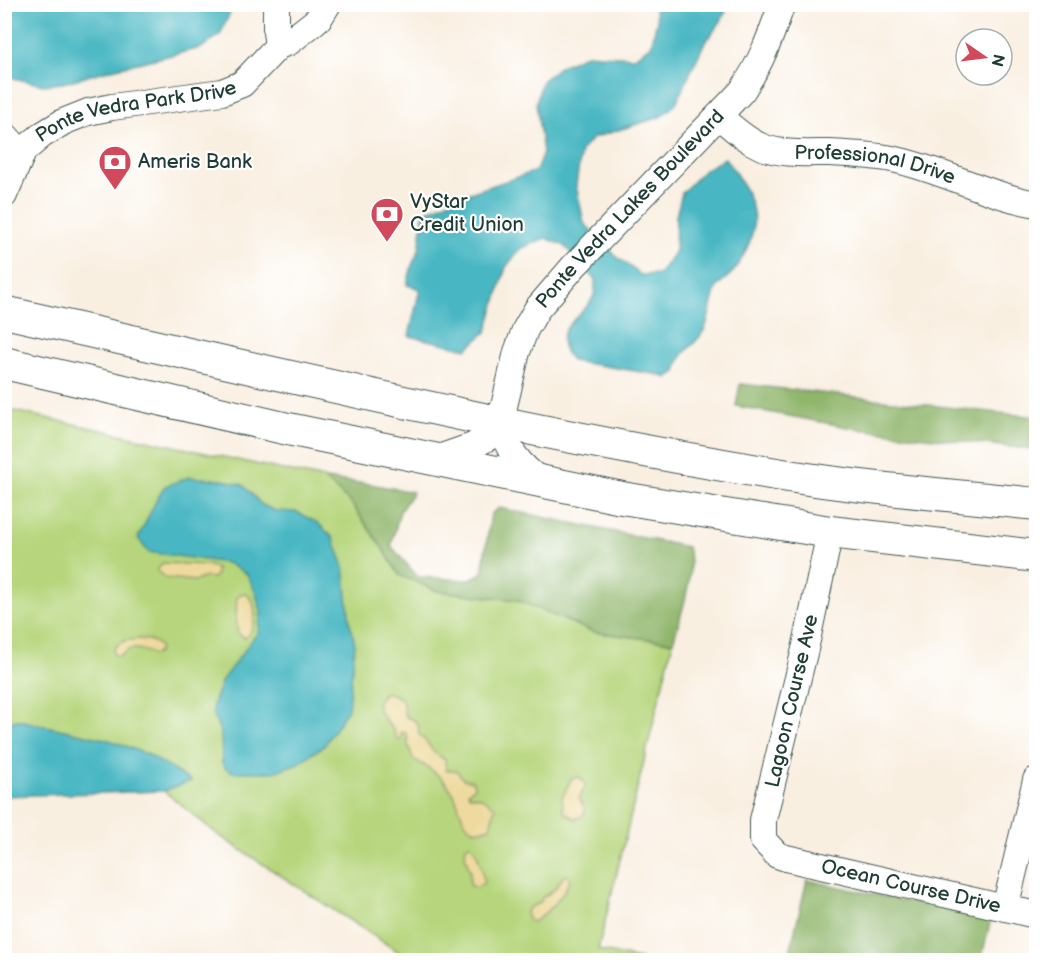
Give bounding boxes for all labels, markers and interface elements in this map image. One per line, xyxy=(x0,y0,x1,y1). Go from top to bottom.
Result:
north arrow xyxy=(954,27,1014,87)
text: N xyxy=(986,52,1008,68)
street label: Ponte Vedra Park Drive xyxy=(31,75,240,148)
street label: Ponte Vedra Lakes Boulevard xyxy=(531,105,730,313)
street label: Professional Drive xyxy=(794,141,959,190)
bank icon: Ameris Bank xyxy=(97,144,133,191)
place label: Ameris Bank xyxy=(138,150,252,174)
place label: VyStar Credit Union xyxy=(410,190,524,237)
bank icon: VyStar Credit Union xyxy=(369,196,405,243)
street label: Lagoon Course Ave xyxy=(760,612,824,790)
street label: Ocean Course Drive xyxy=(819,854,1003,919)

